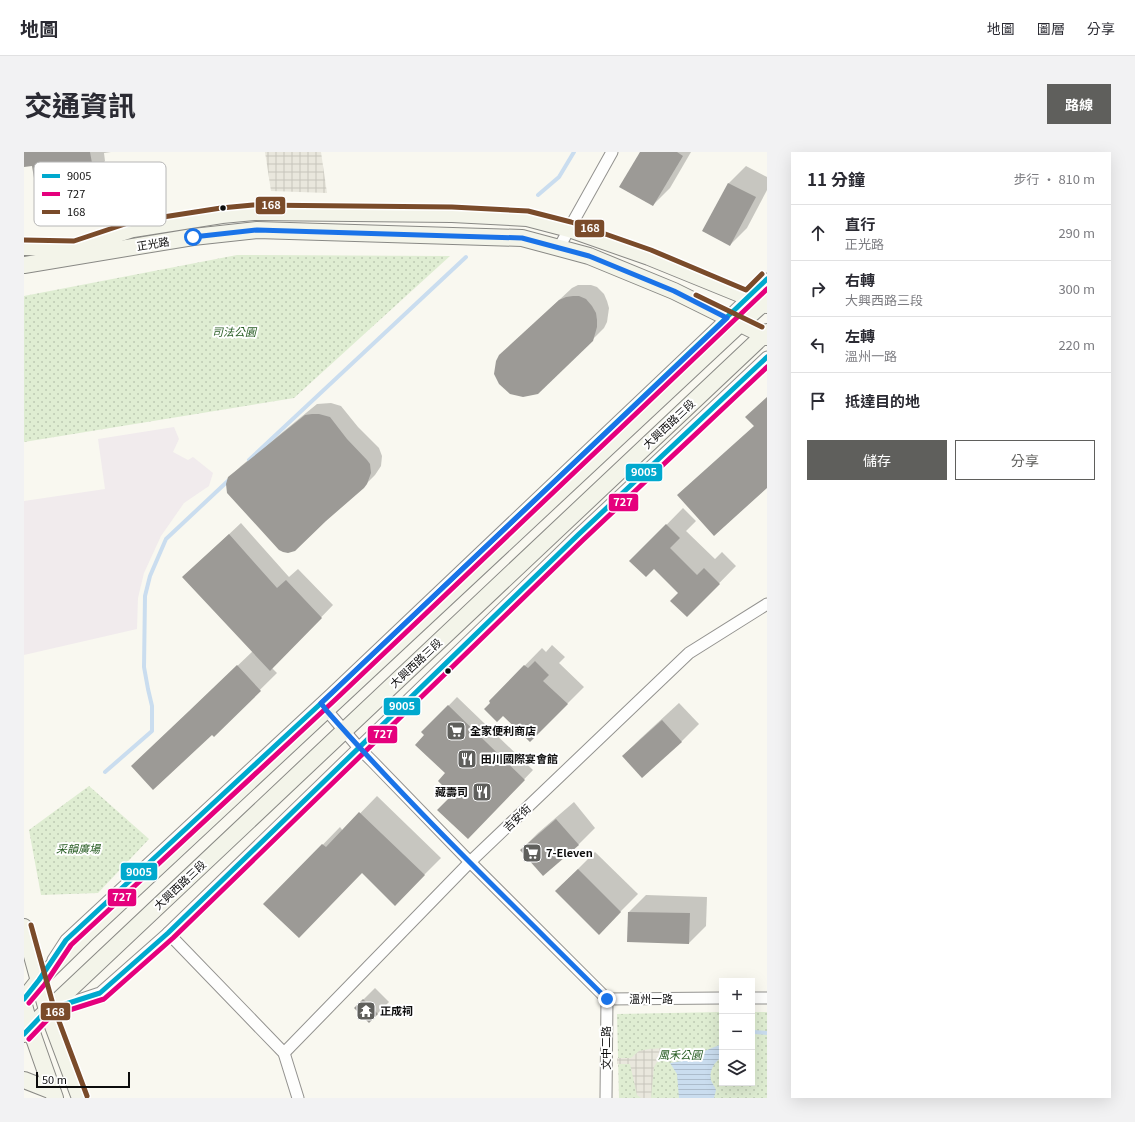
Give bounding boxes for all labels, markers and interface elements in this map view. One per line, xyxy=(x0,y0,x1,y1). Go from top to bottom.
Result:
text: 地圖 xyxy=(20,14,58,41)
text: 地圖 xyxy=(987,18,1015,38)
text: 圖層 xyxy=(1037,18,1065,38)
text: 分享 xyxy=(1087,18,1115,38)
text: 交通資訊 xyxy=(24,84,136,124)
button: 路線 xyxy=(1047,84,1111,124)
legend xyxy=(34,162,166,226)
text: 11 分鐘 xyxy=(807,166,865,191)
text: 9005 xyxy=(67,167,91,183)
text: 步行 · 810 m xyxy=(1014,169,1095,188)
text: 727 xyxy=(67,185,85,201)
line badge: 168 xyxy=(255,196,286,215)
text: 168 xyxy=(261,196,281,212)
text: 168 xyxy=(67,203,85,219)
unlabelled marker xyxy=(218,203,228,213)
text: 直行 xyxy=(845,213,875,234)
line badge: 168 xyxy=(574,219,605,238)
text: 168 xyxy=(580,219,600,235)
icon: ahead xyxy=(807,222,829,244)
text: 290 m xyxy=(1058,223,1095,242)
route start xyxy=(184,228,202,246)
street label: 正光路 xyxy=(135,233,170,253)
text: 正光路 xyxy=(845,234,884,253)
text: 右轉 xyxy=(845,269,875,290)
icon: right xyxy=(807,278,829,300)
text: 300 m xyxy=(1058,279,1095,298)
text: 大興西路三段 xyxy=(845,290,923,309)
park label: 司法公園 xyxy=(212,323,258,339)
text: 左轉 xyxy=(845,325,875,346)
icon: left xyxy=(807,334,829,356)
text: 220 m xyxy=(1058,335,1095,354)
text: 溫州一路 xyxy=(845,346,897,365)
icon: arrive xyxy=(807,390,829,412)
text: 抵達目的地 xyxy=(845,390,920,411)
street label: 大興西路三段 xyxy=(639,395,698,452)
button: 儲存 xyxy=(807,440,947,480)
button: 分享 xyxy=(955,440,1095,480)
line badge: 9005 xyxy=(625,463,663,482)
text: 9005 xyxy=(631,463,657,479)
line badge: 727 xyxy=(608,493,639,512)
text: 727 xyxy=(613,493,633,509)
street label: 大興西路三段 xyxy=(386,634,445,691)
unlabelled marker xyxy=(443,666,453,676)
line badge: 9005 xyxy=(383,697,421,716)
text: 9005 xyxy=(389,697,415,713)
supermarket icon: 全家便利商店 xyxy=(445,720,467,742)
place label: 全家便利商店 xyxy=(470,722,536,738)
line badge: 727 xyxy=(367,725,398,744)
text: 727 xyxy=(373,725,393,741)
restaurant icon: 田川國際宴會館 xyxy=(456,748,478,770)
place label: 田川國際宴會館 xyxy=(481,750,558,766)
restaurant icon: 藏壽司 xyxy=(471,781,493,803)
place label: 藏壽司 xyxy=(435,783,468,799)
street label: 吉安街 xyxy=(499,800,534,834)
park label: 采韻廣場 xyxy=(56,840,102,856)
supermarket icon: 7-Eleven xyxy=(521,842,543,864)
place label: 7-Eleven xyxy=(546,844,593,860)
street label: 大興西路三段 xyxy=(150,856,209,913)
line badge: 9005 xyxy=(120,862,158,881)
text: 9005 xyxy=(126,863,152,879)
line badge: 727 xyxy=(107,888,137,907)
text: 727 xyxy=(112,888,132,904)
map controls xyxy=(719,978,755,1086)
button: + xyxy=(719,978,755,1014)
route end xyxy=(598,990,616,1008)
street label: 溫州一路 xyxy=(629,990,673,1006)
temple icon: 正成祠 xyxy=(355,1000,377,1022)
line badge: 168 xyxy=(40,1002,71,1021)
place label: 正成祠 xyxy=(380,1002,413,1018)
text: 168 xyxy=(45,1003,65,1019)
button: − xyxy=(719,1014,755,1050)
street label: 文中二路 xyxy=(597,1026,613,1070)
park label: 風禾公園 xyxy=(658,1046,704,1062)
button: layers xyxy=(719,1050,755,1086)
scale bar xyxy=(36,1070,130,1089)
text: 50 m xyxy=(42,1071,67,1087)

